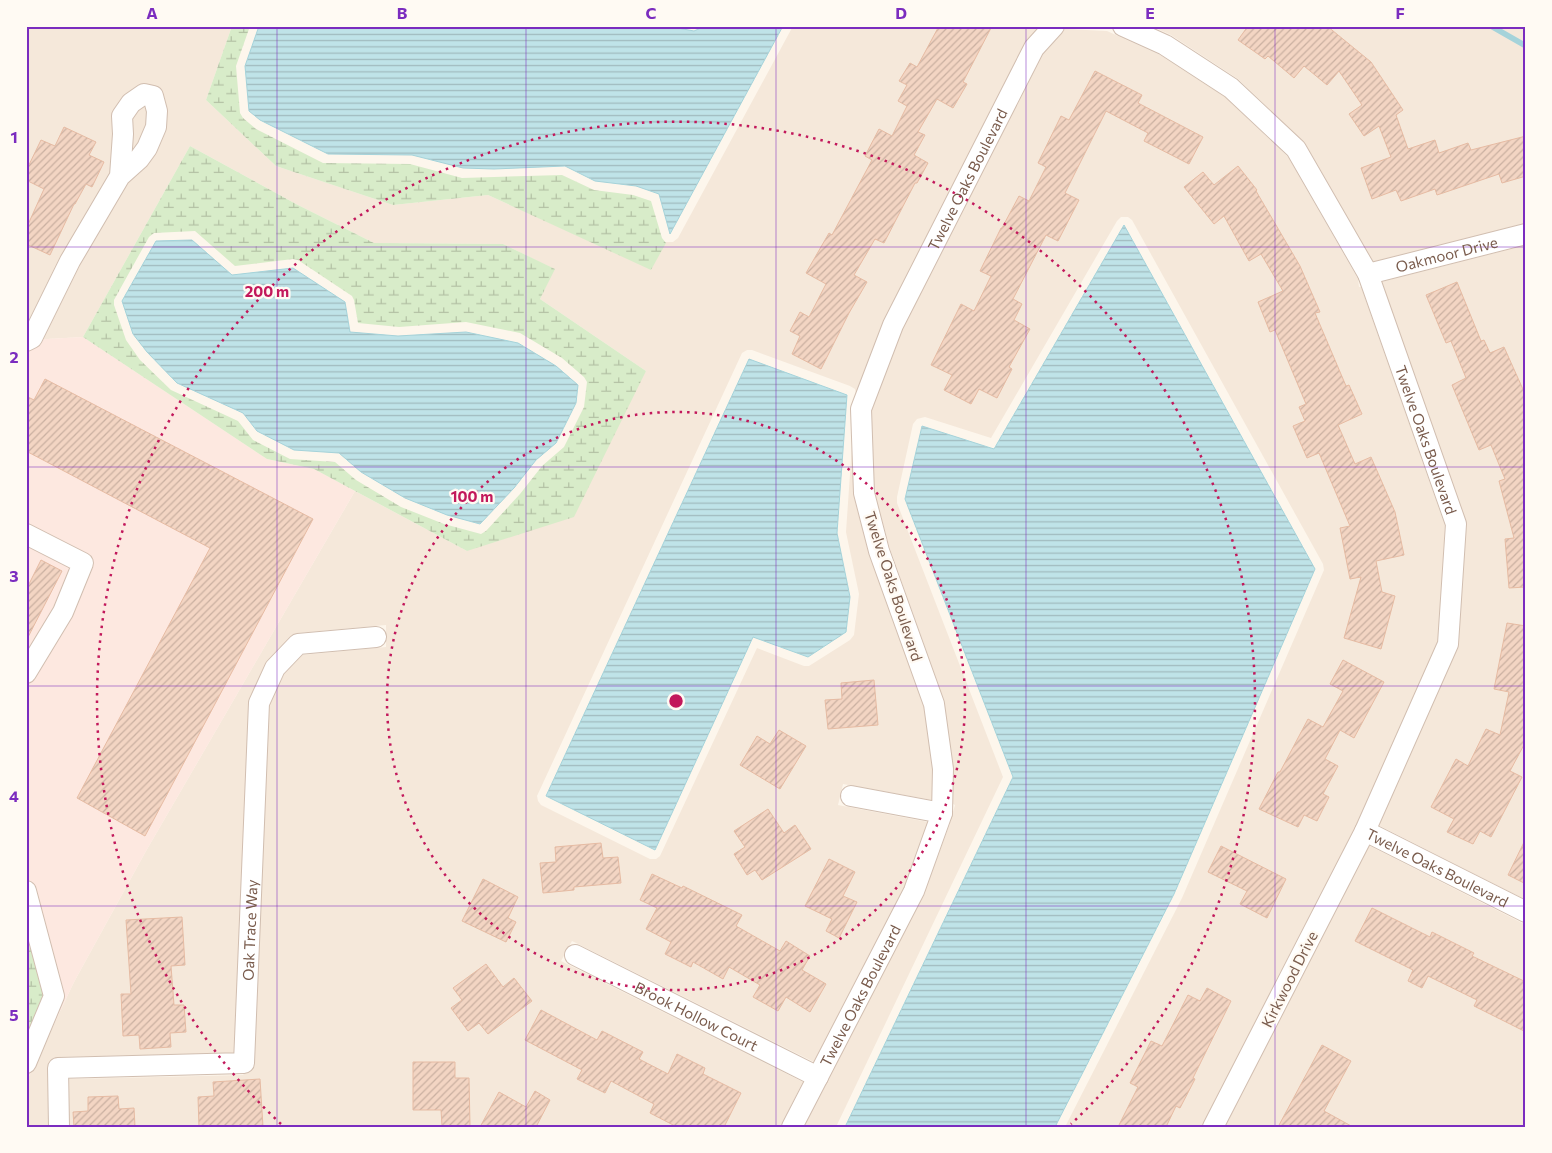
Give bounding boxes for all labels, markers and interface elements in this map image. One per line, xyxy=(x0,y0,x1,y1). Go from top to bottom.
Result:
text: A xyxy=(146,3,158,22)
text: B xyxy=(397,3,408,22)
text: C xyxy=(646,3,657,22)
text: D xyxy=(895,3,907,22)
text: E xyxy=(1145,3,1155,22)
text: F xyxy=(1395,3,1405,22)
street label: Twelve Oaks Boulevard xyxy=(924,105,1011,253)
text: 1 xyxy=(10,127,18,146)
street label: Oakmoor Drive xyxy=(1394,233,1499,276)
text: 200 m xyxy=(245,282,289,300)
text: 2 xyxy=(9,347,19,366)
street label: Twelve Oaks Boulevard xyxy=(1392,363,1461,517)
text: 100 m xyxy=(451,487,493,505)
street label: Twelve Oaks Boulevard xyxy=(861,509,927,663)
text: 3 xyxy=(9,566,19,585)
centre of rings xyxy=(667,692,685,710)
text: 4 xyxy=(9,786,19,805)
street label: Twelve Oaks Boulevard xyxy=(1363,824,1511,911)
street label: Oak Trace Way xyxy=(238,879,261,981)
street label: Twelve Oaks Boulevard xyxy=(816,922,904,1069)
street label: Kirkwood Drive xyxy=(1257,928,1321,1030)
street label: Brook Hollow Court xyxy=(632,978,761,1054)
text: 5 xyxy=(9,1005,19,1024)

